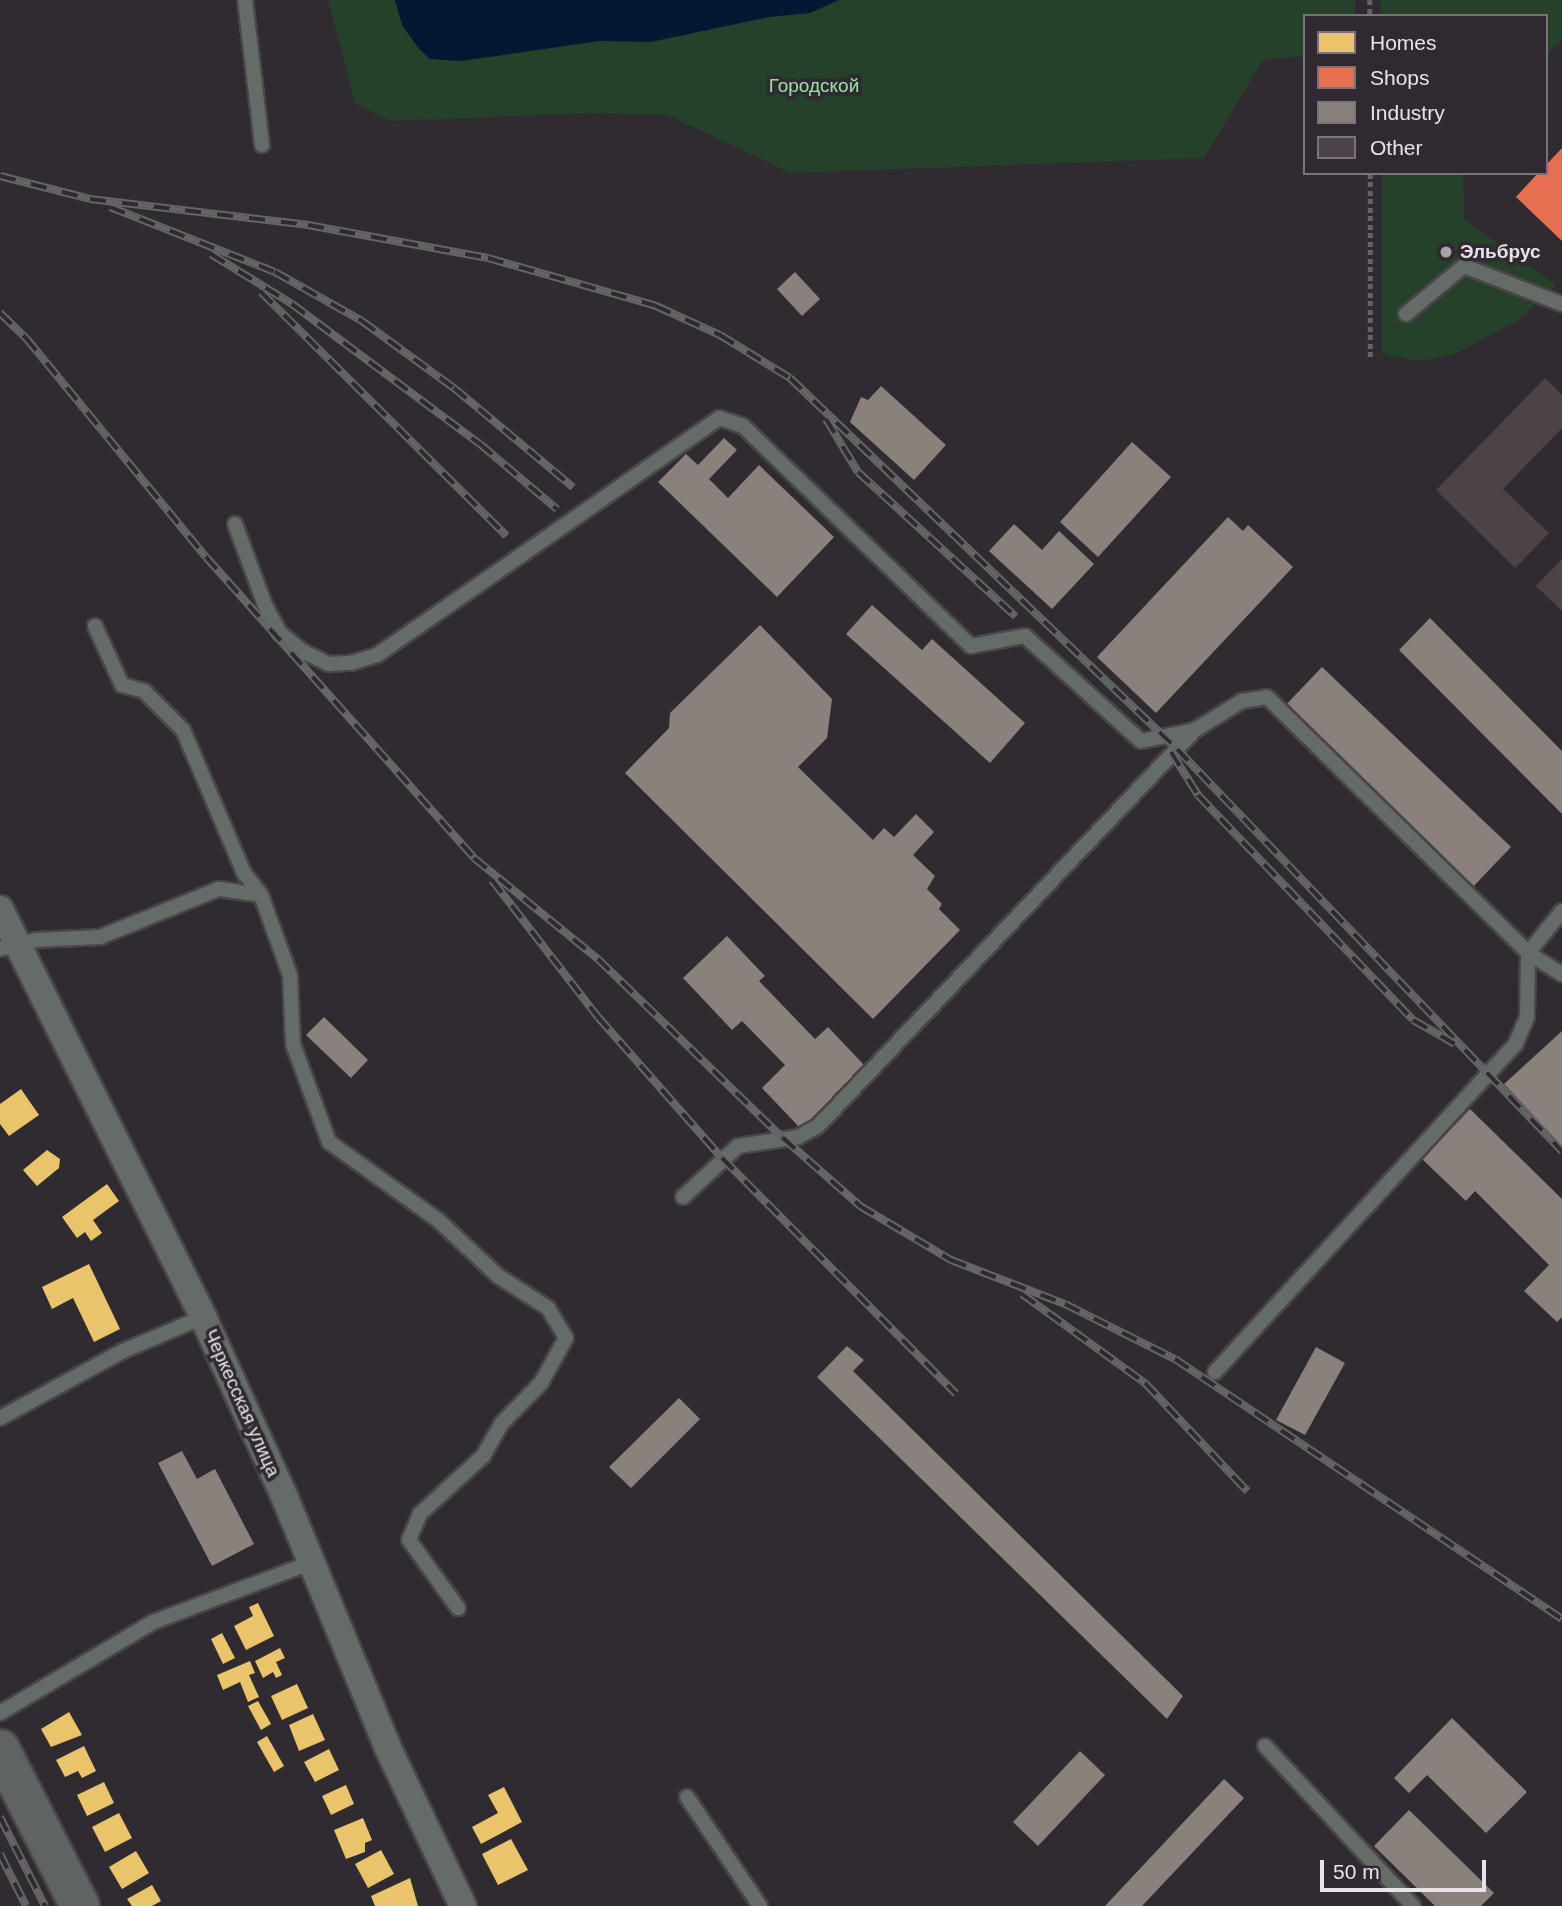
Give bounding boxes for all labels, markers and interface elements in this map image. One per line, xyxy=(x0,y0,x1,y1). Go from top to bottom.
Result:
legend xyxy=(1303,14,1548,175)
text: Homes xyxy=(1370,31,1437,54)
text: Shops xyxy=(1370,66,1430,89)
park label: Городской xyxy=(769,75,859,97)
text: Industry xyxy=(1370,101,1445,124)
text: Other xyxy=(1370,136,1423,159)
place label: Эльбрус xyxy=(1460,241,1541,263)
marker: Эльбрус xyxy=(1438,244,1454,260)
street label: Черкесская улица xyxy=(199,1326,285,1480)
scale bar xyxy=(1324,1846,1490,1890)
text: 50 m xyxy=(1333,1860,1380,1883)

